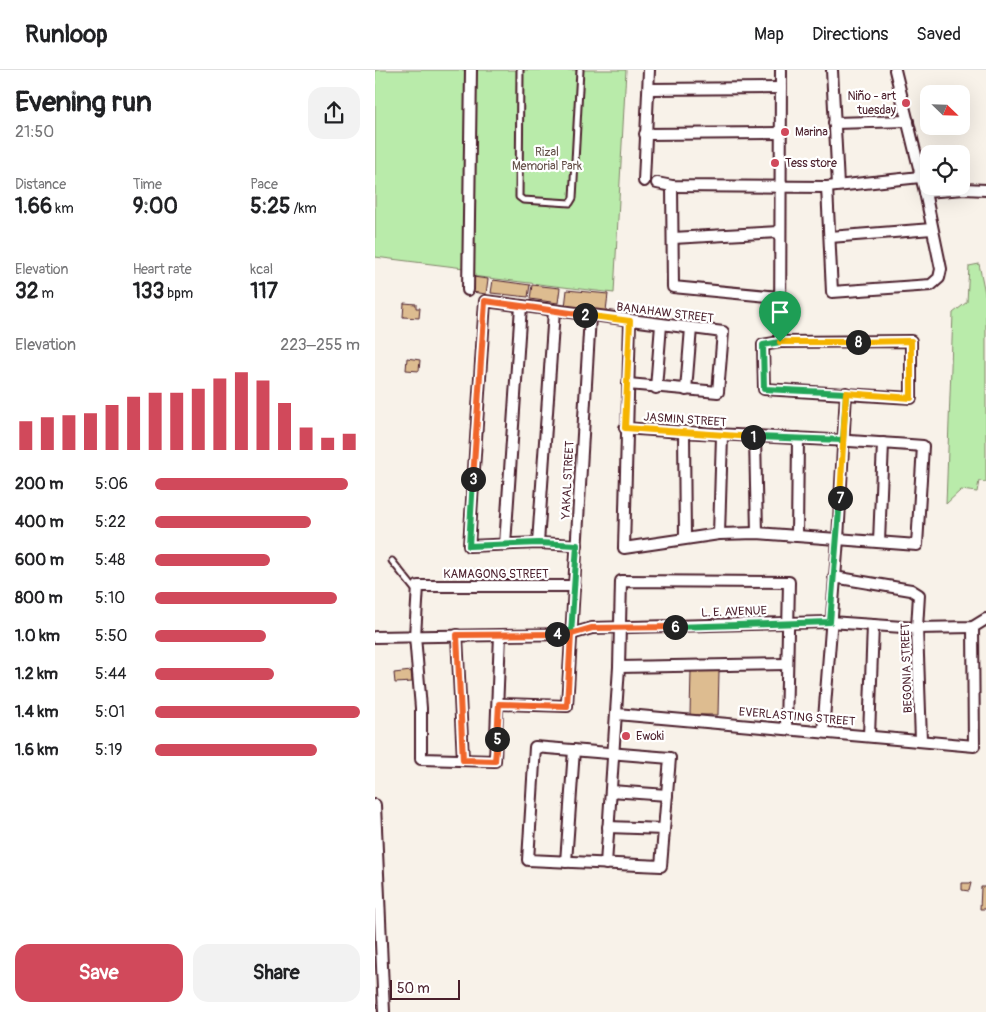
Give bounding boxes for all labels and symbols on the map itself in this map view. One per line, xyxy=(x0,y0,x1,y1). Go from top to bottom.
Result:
north arrow xyxy=(920,85,970,135)
place label: Niño - art tuesday xyxy=(847,89,896,118)
marker: Niño - art tuesday xyxy=(900,97,912,109)
place label: Marina xyxy=(795,125,828,140)
marker: Marina xyxy=(779,126,791,138)
park label: Rizal Memorial Park xyxy=(512,145,582,174)
place label: Tess store xyxy=(785,156,837,171)
marker: Tess store xyxy=(769,157,781,169)
pin xyxy=(759,291,801,342)
street label: BANAHAW STREET xyxy=(616,300,715,326)
pin: 2 xyxy=(573,302,597,328)
pin: 8 xyxy=(845,330,871,354)
street label: JASMIN STREET xyxy=(643,410,727,430)
pin: 1 xyxy=(741,424,765,450)
street label: YAKAL STREET xyxy=(558,440,578,521)
pin: 3 xyxy=(461,466,485,492)
pin: 7 xyxy=(827,486,853,510)
street label: KAMAGONG STREET xyxy=(443,567,549,582)
street label: L. E. AVENUE xyxy=(701,603,767,621)
pin: 6 xyxy=(663,614,687,640)
pin: 4 xyxy=(545,622,569,646)
street label: BEGONIA STREET xyxy=(898,622,916,713)
street label: EVERLASTING STREET xyxy=(738,704,856,730)
pin: 5 xyxy=(485,726,509,752)
place label: Ewoki xyxy=(636,729,664,744)
marker: Ewoki xyxy=(620,730,632,742)
scale bar xyxy=(390,977,460,1000)

